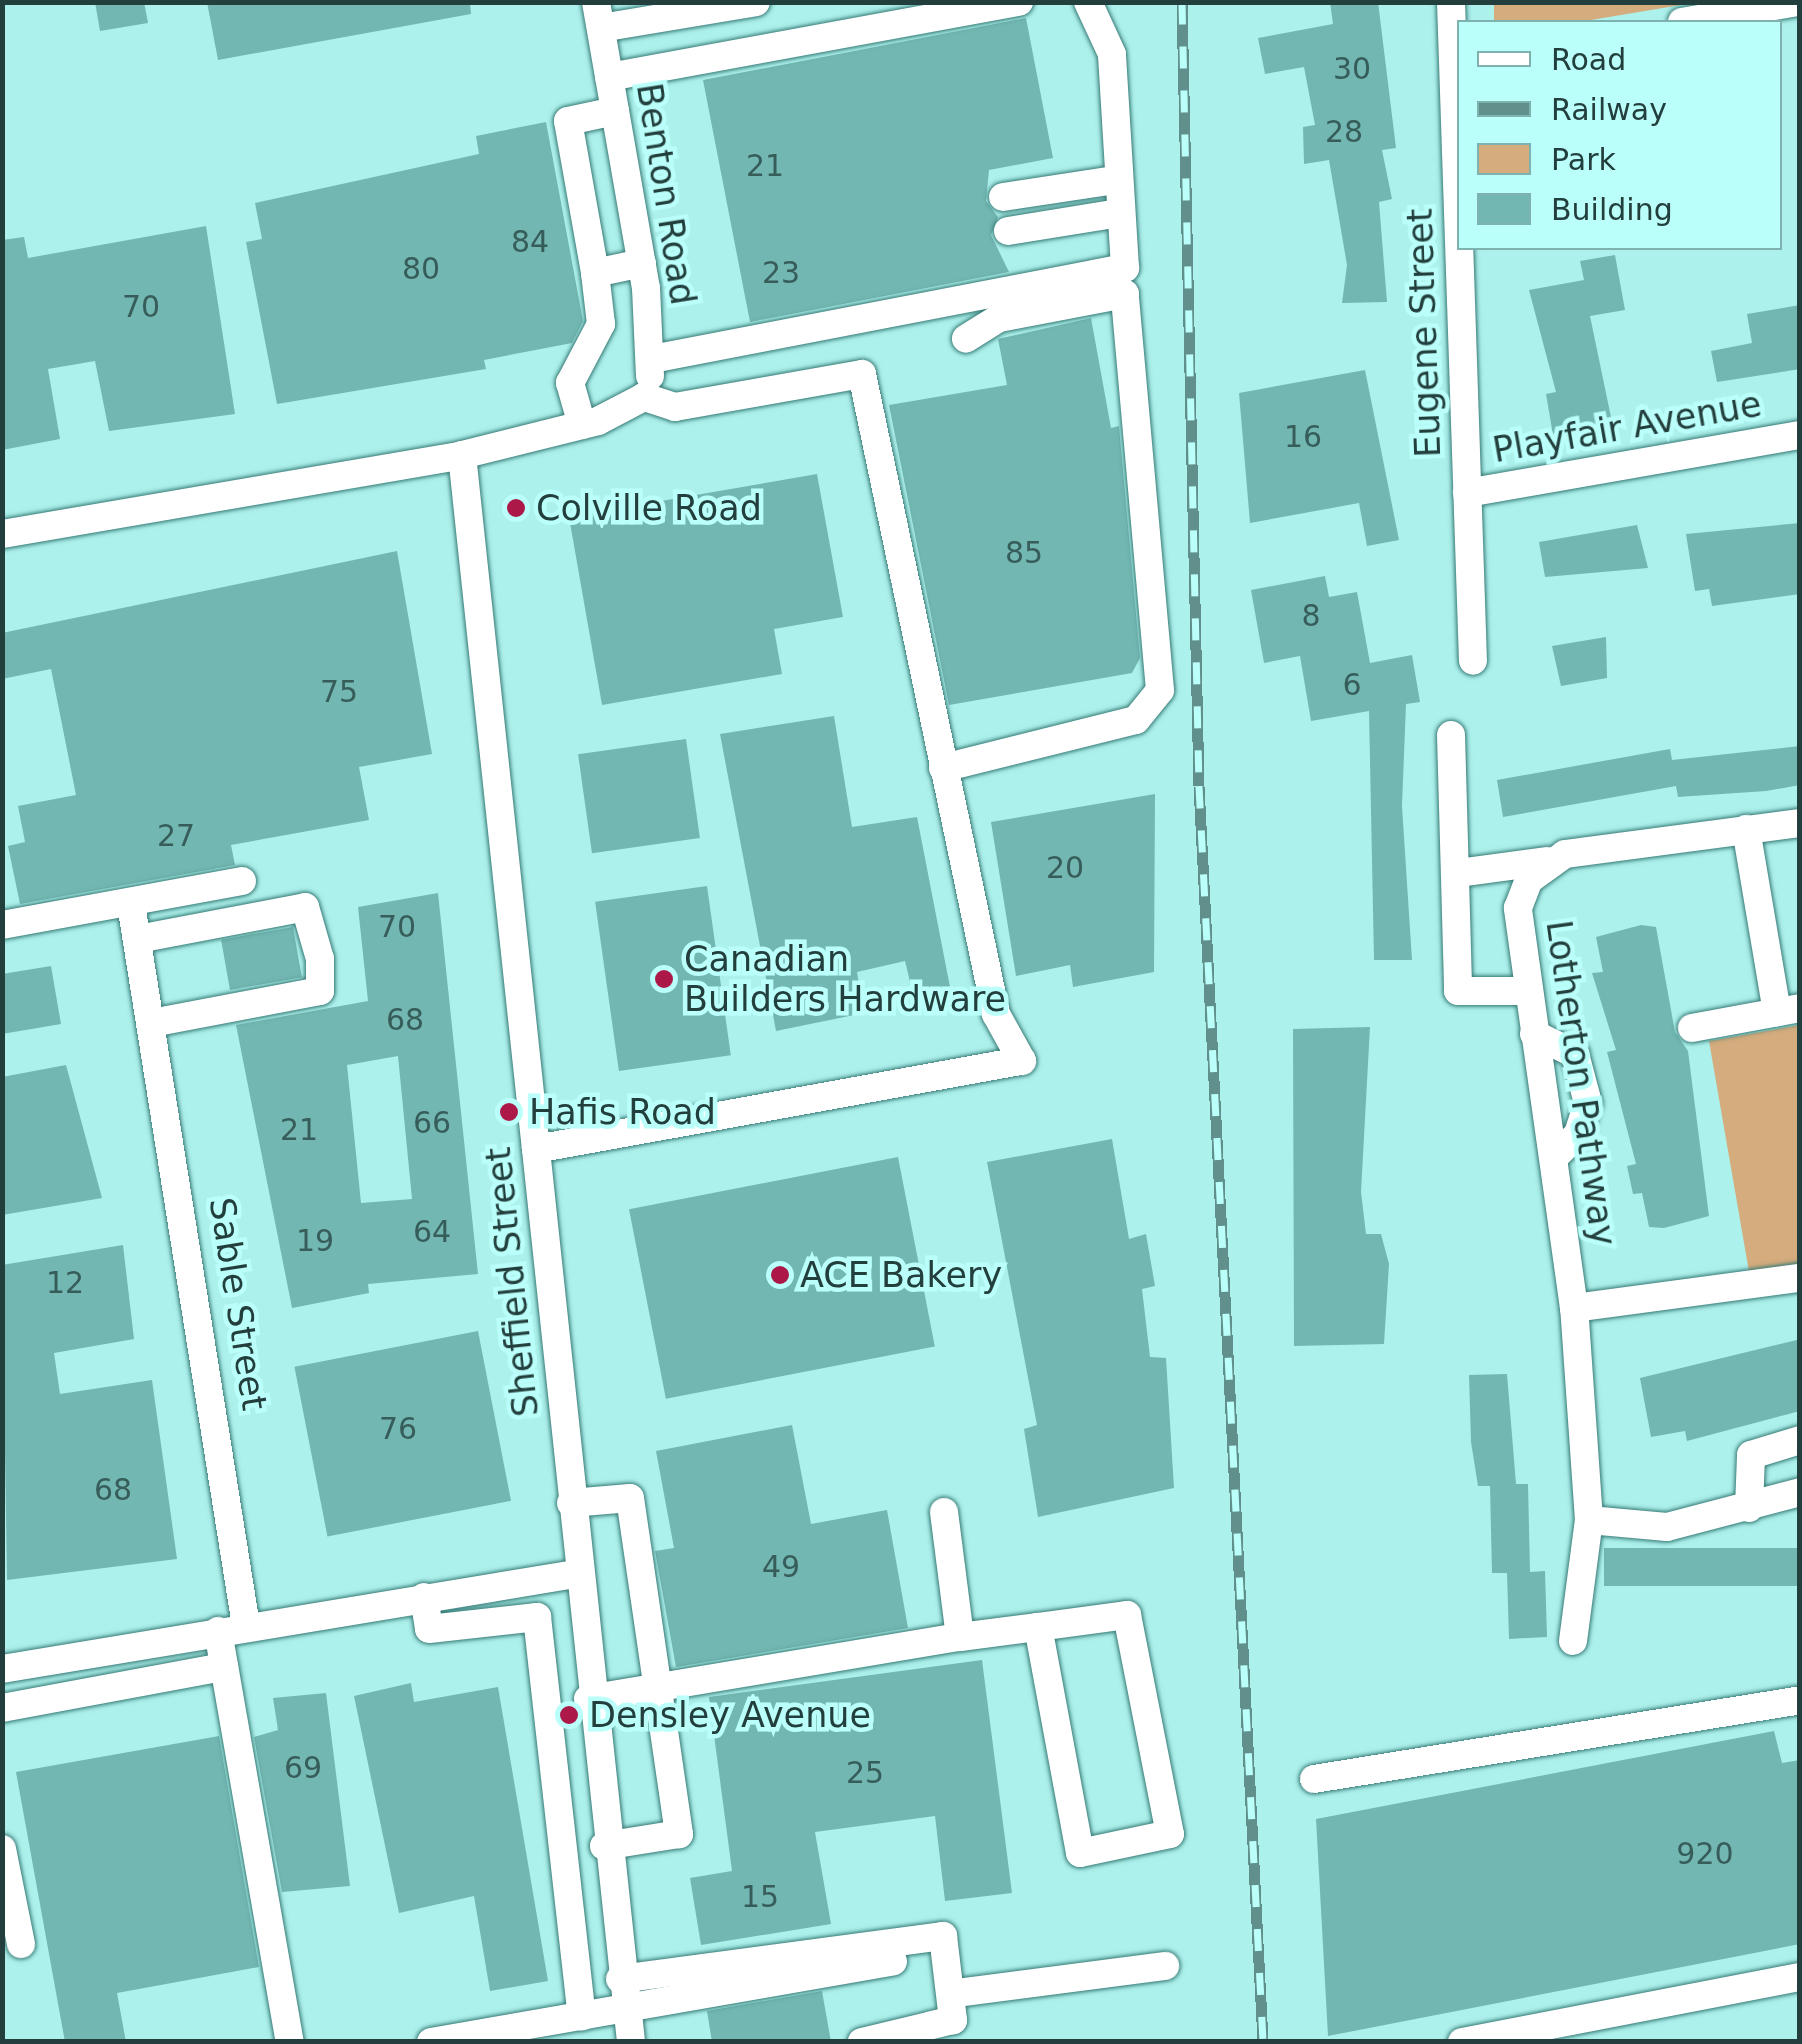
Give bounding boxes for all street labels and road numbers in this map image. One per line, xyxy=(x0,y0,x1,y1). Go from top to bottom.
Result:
street label: Benton Road xyxy=(628,80,704,308)
street label: Eugene Street xyxy=(1399,208,1449,458)
street label: Playfair Avenue xyxy=(1489,383,1765,471)
street label: Lotherton Pathway xyxy=(1537,918,1625,1248)
street label: Sheffield Street xyxy=(477,1145,547,1419)
street label: Sable Street xyxy=(200,1195,276,1413)

